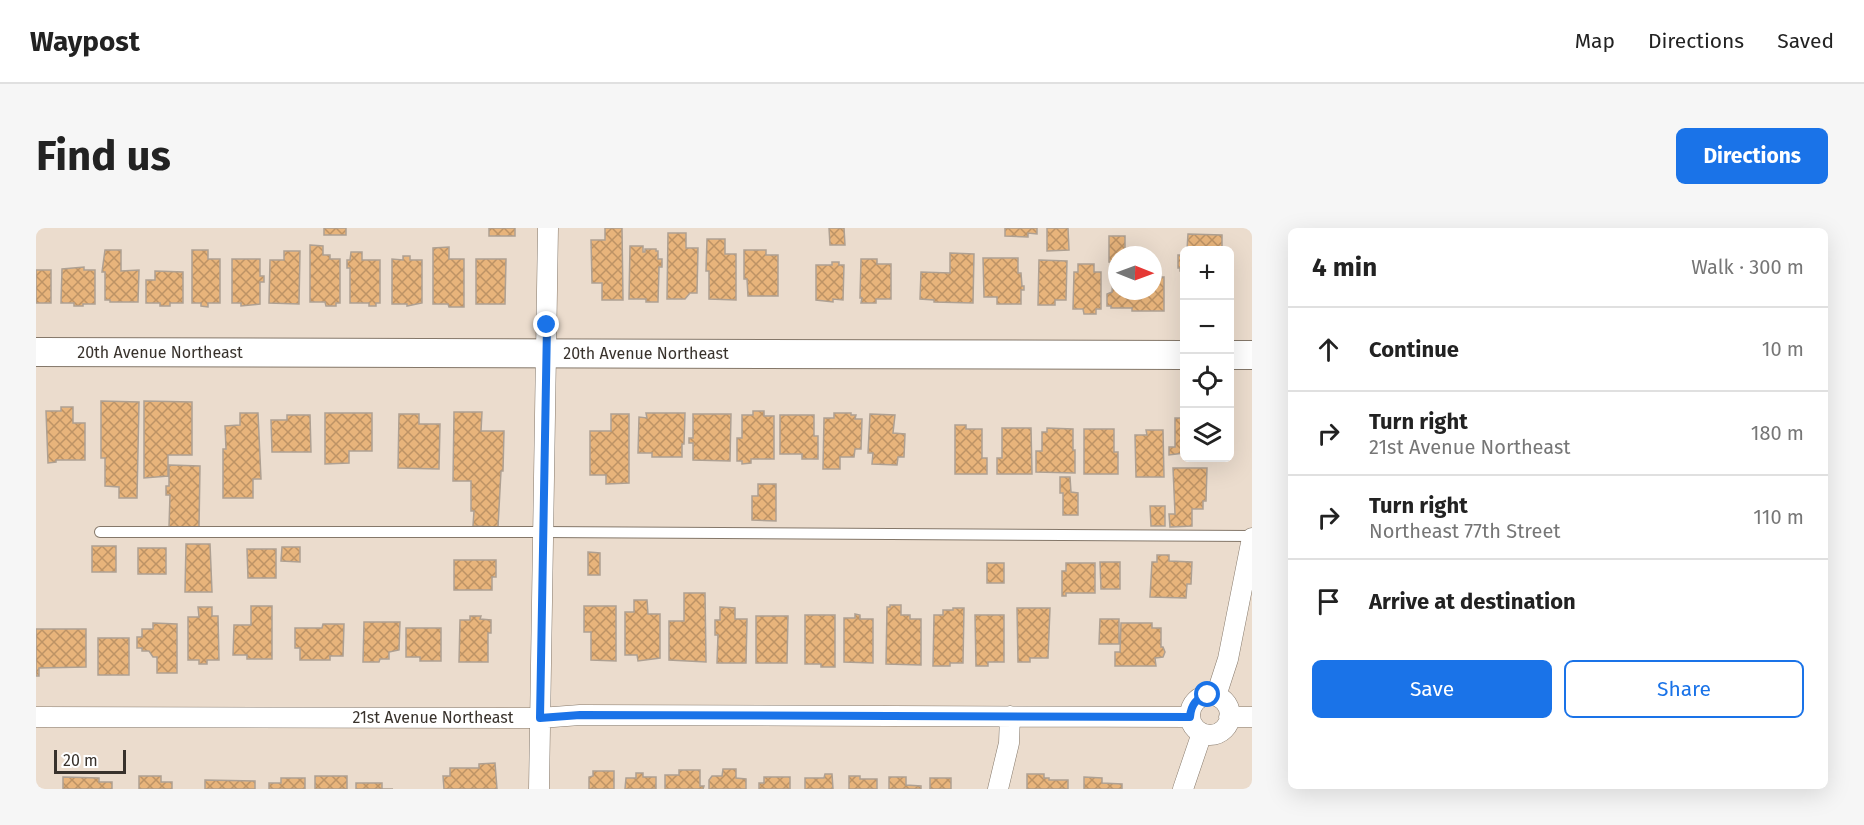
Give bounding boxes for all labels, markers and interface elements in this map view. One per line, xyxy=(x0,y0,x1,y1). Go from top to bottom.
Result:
text: Waypost xyxy=(30,25,140,58)
text: Map xyxy=(1575,28,1615,54)
text: Directions xyxy=(1648,28,1744,54)
text: Saved xyxy=(1777,28,1834,54)
button: Directions xyxy=(1676,128,1828,184)
text: Find us xyxy=(36,131,171,181)
north arrow xyxy=(1108,246,1162,300)
map controls xyxy=(1180,246,1234,462)
button: + xyxy=(1180,246,1234,300)
text: 4 min xyxy=(1312,252,1377,283)
text: Walk · 300 m xyxy=(1691,255,1804,279)
button: − xyxy=(1180,300,1234,354)
route end xyxy=(533,311,559,337)
icon: ahead xyxy=(1312,333,1345,366)
text: Continue xyxy=(1369,336,1459,363)
text: 10 m xyxy=(1762,337,1804,361)
street label: 20th Avenue Northeast xyxy=(77,343,243,362)
street label: 20th Avenue Northeast xyxy=(563,344,729,363)
button: locate xyxy=(1180,354,1234,408)
button: layers xyxy=(1180,408,1234,462)
text: Turn right xyxy=(1369,408,1468,435)
icon: right xyxy=(1312,417,1345,450)
text: 180 m xyxy=(1751,421,1804,445)
text: 21st Avenue Northeast xyxy=(1369,435,1571,459)
text: Turn right xyxy=(1369,492,1468,519)
icon: right xyxy=(1312,501,1345,534)
text: 110 m xyxy=(1753,505,1804,529)
text: Northeast 77th Street xyxy=(1369,519,1561,543)
icon: arrive xyxy=(1312,585,1345,618)
text: Arrive at destination xyxy=(1369,588,1576,615)
button: Save xyxy=(1312,660,1552,718)
button: Share xyxy=(1564,660,1804,718)
route start xyxy=(1194,681,1220,707)
street label: 21st Avenue Northeast xyxy=(352,708,514,727)
scale bar xyxy=(54,747,126,774)
text: 20 m xyxy=(63,751,98,770)

